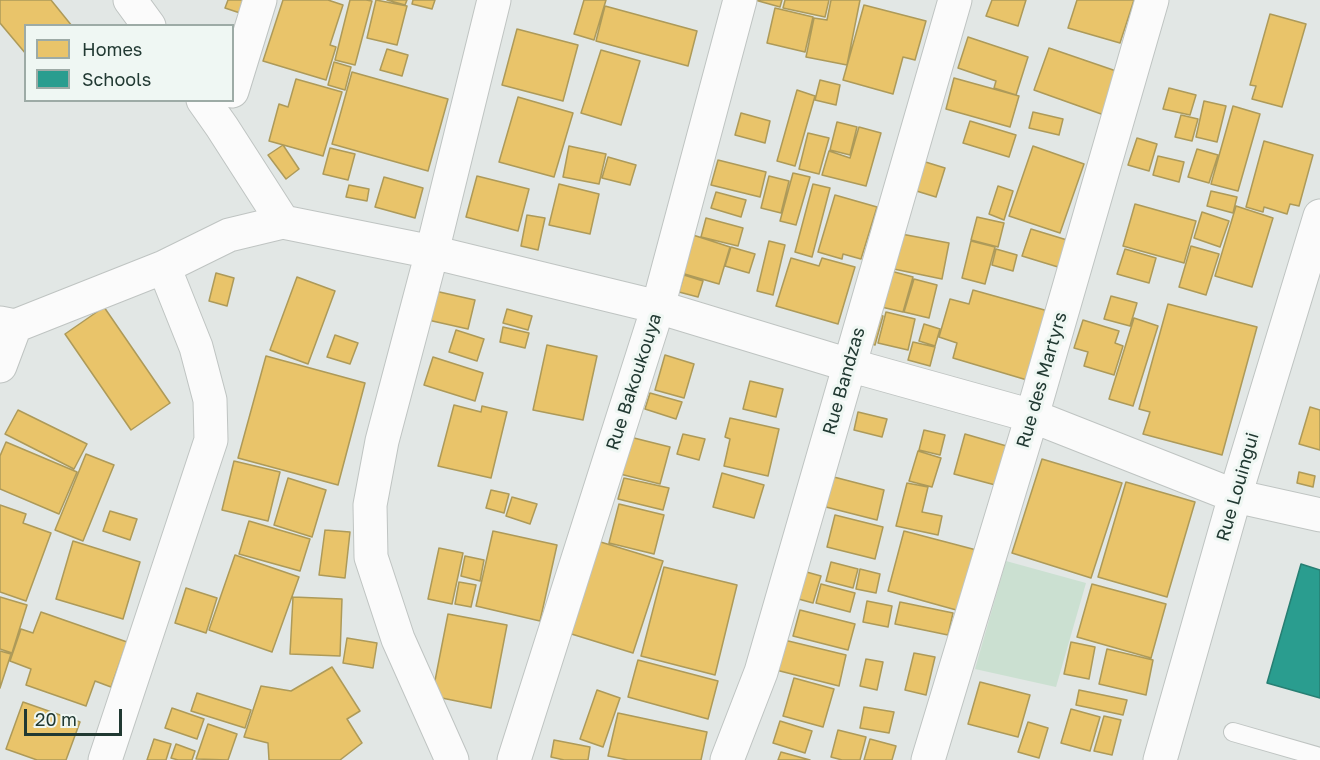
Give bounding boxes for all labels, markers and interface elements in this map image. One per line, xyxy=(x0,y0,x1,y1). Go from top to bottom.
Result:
legend xyxy=(24,24,234,102)
text: Homes xyxy=(82,38,142,60)
text: Schools xyxy=(82,68,151,90)
street label: Rue des Martyrs xyxy=(1012,309,1072,451)
street label: Rue Bakoukouya xyxy=(602,311,666,453)
street label: Rue Bandzas xyxy=(818,325,870,437)
street label: Rue Louingui xyxy=(1212,430,1264,544)
scale bar xyxy=(27,697,124,735)
text: 20 m xyxy=(35,708,77,730)

